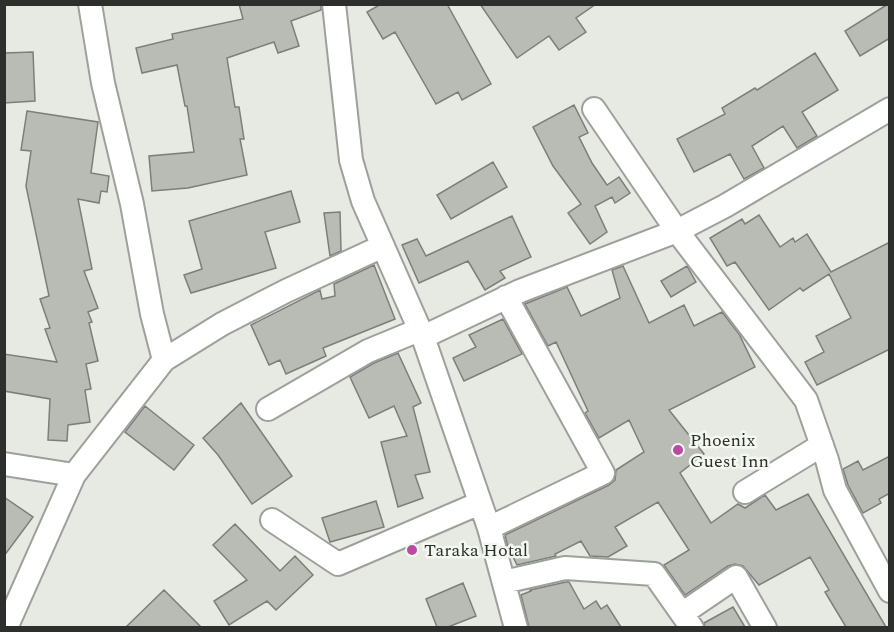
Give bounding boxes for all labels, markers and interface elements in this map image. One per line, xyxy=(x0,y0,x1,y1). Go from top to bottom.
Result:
place label: Phoenix Guest Inn xyxy=(690,427,769,475)
marker: Phoenix Guest Inn xyxy=(671,443,685,457)
place label: Taraka Hotal xyxy=(424,537,528,564)
marker: Taraka Hotal xyxy=(405,543,419,557)

